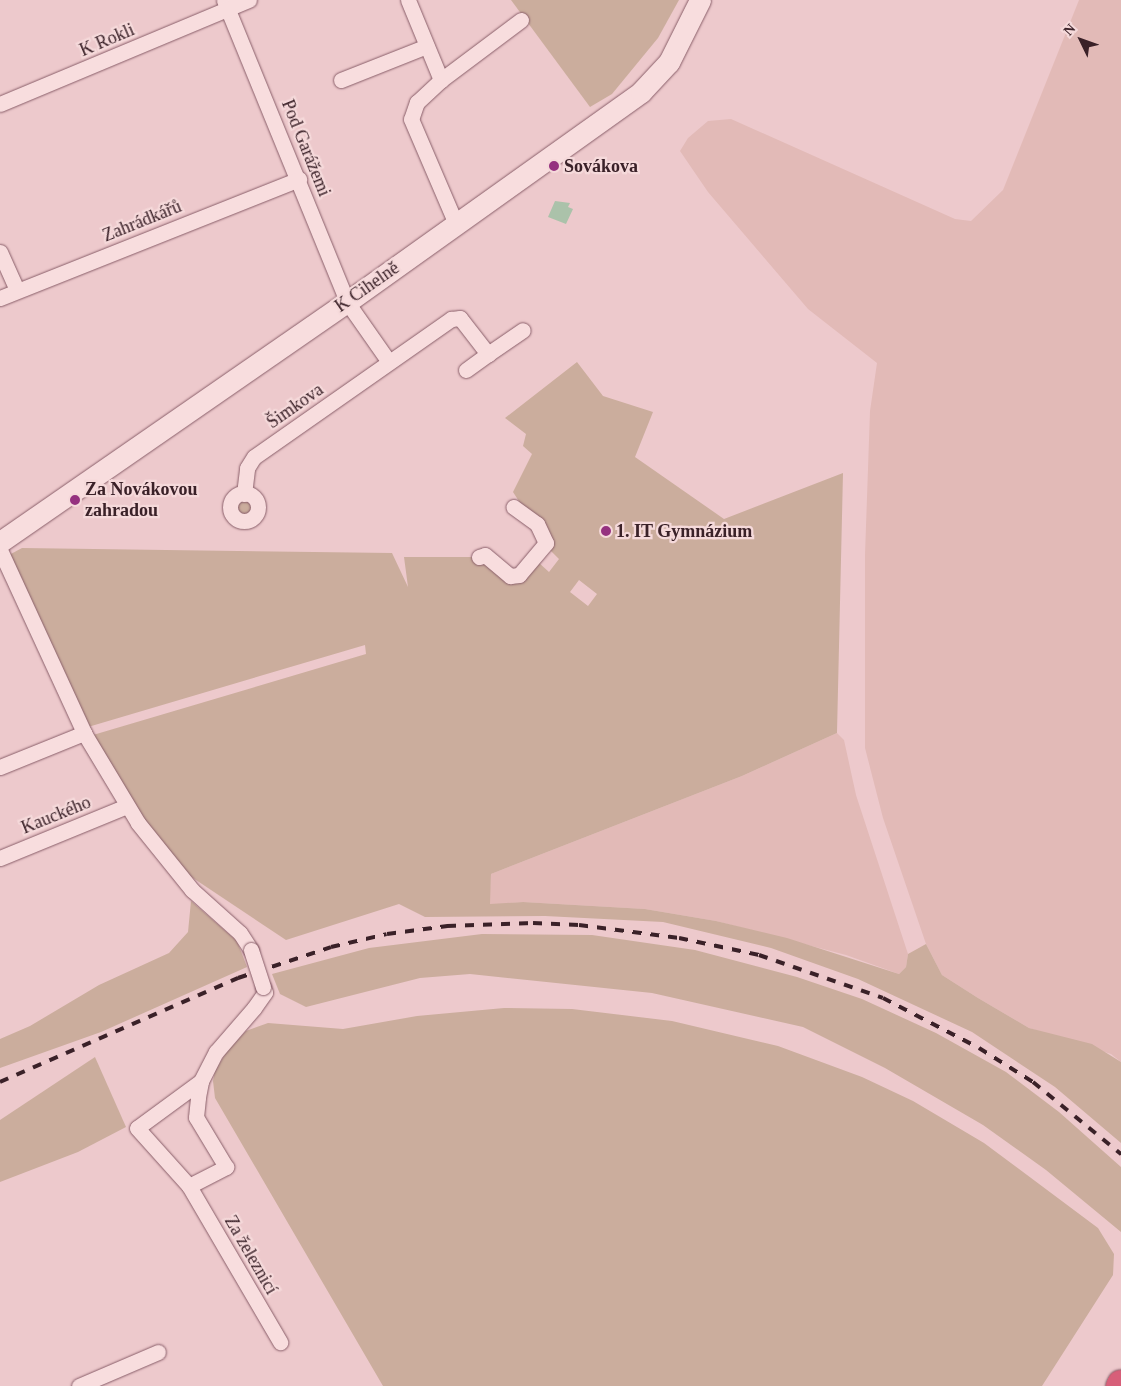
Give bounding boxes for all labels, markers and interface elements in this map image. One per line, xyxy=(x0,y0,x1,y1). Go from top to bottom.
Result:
north arrow xyxy=(1056,15,1106,65)
street label: K Rokli xyxy=(76,19,138,61)
text: N xyxy=(1061,21,1078,38)
street label: Pod Garážemi xyxy=(277,96,335,200)
place label: Sovákova xyxy=(564,155,638,177)
marker: Sovákova xyxy=(548,160,560,172)
street label: Zahrádkářů xyxy=(99,195,185,247)
street label: K Cihelně xyxy=(331,257,403,317)
street label: Šimkova xyxy=(263,379,327,433)
place label: Za Novákovou zahradou xyxy=(85,479,198,522)
marker: Za Novákovou zahradou xyxy=(69,494,81,506)
place label: 1. IT Gymnázium xyxy=(616,520,753,542)
marker: 1. IT Gymnázium xyxy=(600,525,612,537)
street label: Kauckého xyxy=(18,791,94,839)
street label: Za železnicí xyxy=(220,1212,282,1298)

